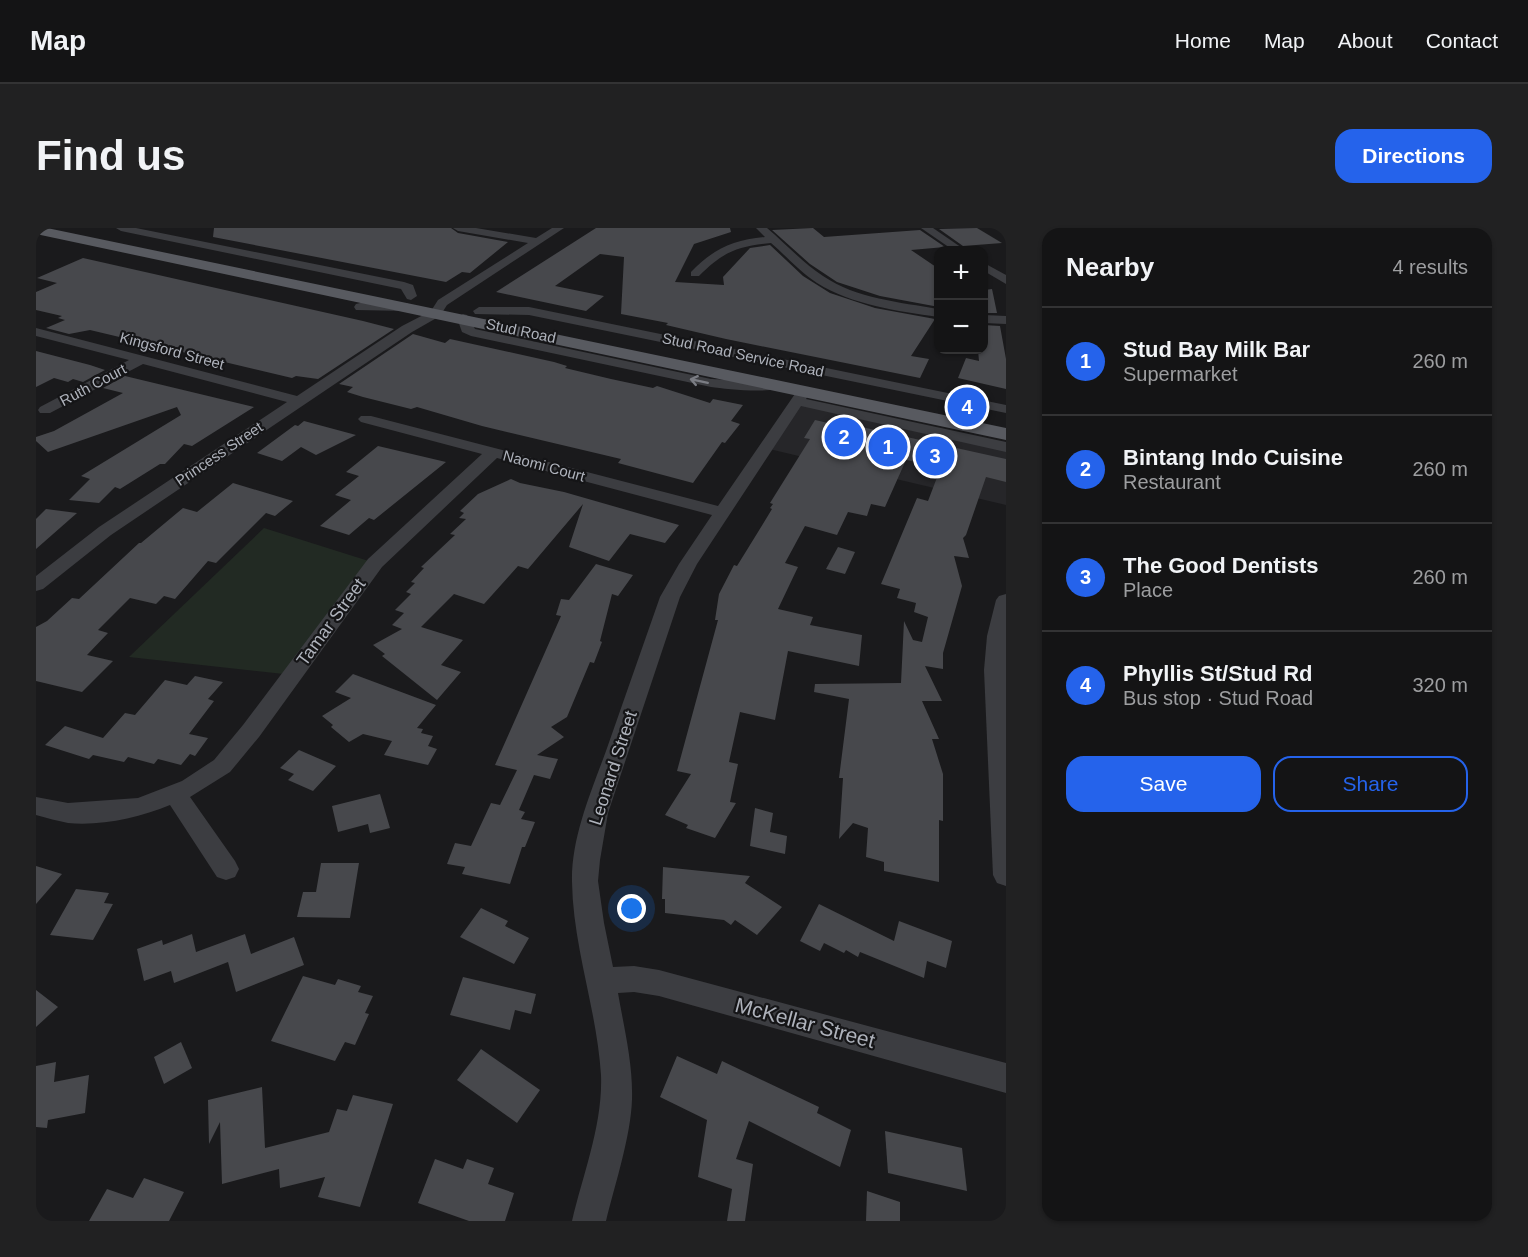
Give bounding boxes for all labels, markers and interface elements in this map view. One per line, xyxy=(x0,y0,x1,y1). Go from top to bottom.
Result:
text: Map xyxy=(30,25,86,56)
text: Home xyxy=(1175,29,1231,52)
text: Map xyxy=(1264,29,1305,52)
text: About xyxy=(1338,29,1393,52)
text: Contact xyxy=(1426,29,1498,52)
button: Directions xyxy=(1335,129,1492,183)
text: Find us xyxy=(36,132,185,179)
map controls xyxy=(934,246,988,354)
button: + xyxy=(934,246,988,300)
text: Nearby xyxy=(1066,252,1154,282)
text: 4 results xyxy=(1392,256,1468,278)
button: − xyxy=(934,300,988,354)
street label: Stud Road xyxy=(485,315,558,346)
street label: Kingsford Street xyxy=(118,328,227,373)
street label: Stud Road Service Road xyxy=(661,329,826,380)
text: Stud Bay Milk Bar xyxy=(1123,337,1310,362)
text: 1 xyxy=(1080,350,1091,372)
text: 260 m xyxy=(1412,350,1468,372)
street label: Ruth Court xyxy=(57,360,130,409)
text: Supermarket xyxy=(1123,363,1238,385)
one-way arrow xyxy=(690,374,709,386)
pin: 4 xyxy=(948,384,986,429)
pin: 2 xyxy=(824,414,864,460)
street label: Princess Street xyxy=(172,418,266,489)
pin: 1 xyxy=(868,424,908,470)
pin: 3 xyxy=(916,434,954,478)
text: Bintang Indo Cuisine xyxy=(1123,445,1343,470)
street label: Naomi Court xyxy=(501,446,588,485)
text: 2 xyxy=(1080,458,1091,480)
text: 260 m xyxy=(1412,458,1468,480)
text: Restaurant xyxy=(1123,471,1221,493)
text: The Good Dentists xyxy=(1123,553,1319,578)
text: 3 xyxy=(1080,566,1091,588)
text: 260 m xyxy=(1412,566,1468,588)
street label: Tamar Street xyxy=(293,574,369,670)
text: Place xyxy=(1123,579,1173,601)
text: Phyllis St/Stud Rd xyxy=(1123,661,1312,686)
text: 4 xyxy=(1080,674,1091,696)
text: 320 m xyxy=(1412,674,1468,696)
text: Bus stop · Stud Road xyxy=(1123,687,1313,709)
street label: Leonard Street xyxy=(585,708,641,828)
button: Save xyxy=(1066,756,1261,812)
button: Share xyxy=(1273,756,1468,812)
your location xyxy=(617,894,646,923)
street label: McKellar Street xyxy=(733,993,878,1052)

